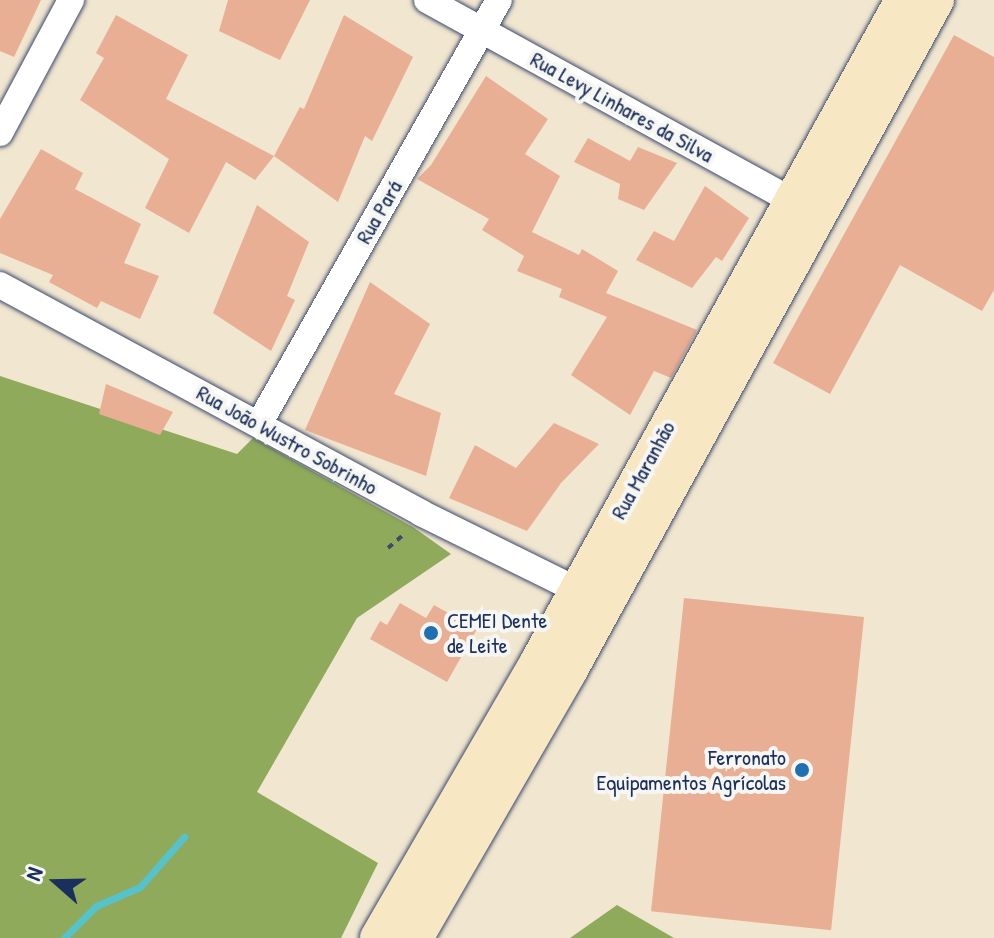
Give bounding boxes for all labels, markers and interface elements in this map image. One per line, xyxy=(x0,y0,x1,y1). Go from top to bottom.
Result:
street label: Rua Levy Linhares da Silva xyxy=(526,46,718,168)
street label: Rua Pará xyxy=(350,176,408,248)
street label: Rua João Wustro Sobrinho xyxy=(192,379,382,501)
street label: Rua Maranhão xyxy=(605,416,681,524)
place label: CEMEI Dente de Leite xyxy=(447,607,547,658)
marker: CEMEI Dente de Leite xyxy=(422,624,440,642)
place label: Ferronato Equipamentos Agrícolas xyxy=(596,744,786,796)
marker: Ferronato Equipamentos Agrícolas xyxy=(793,761,811,779)
north arrow xyxy=(16,842,96,922)
text: N xyxy=(17,863,50,884)

